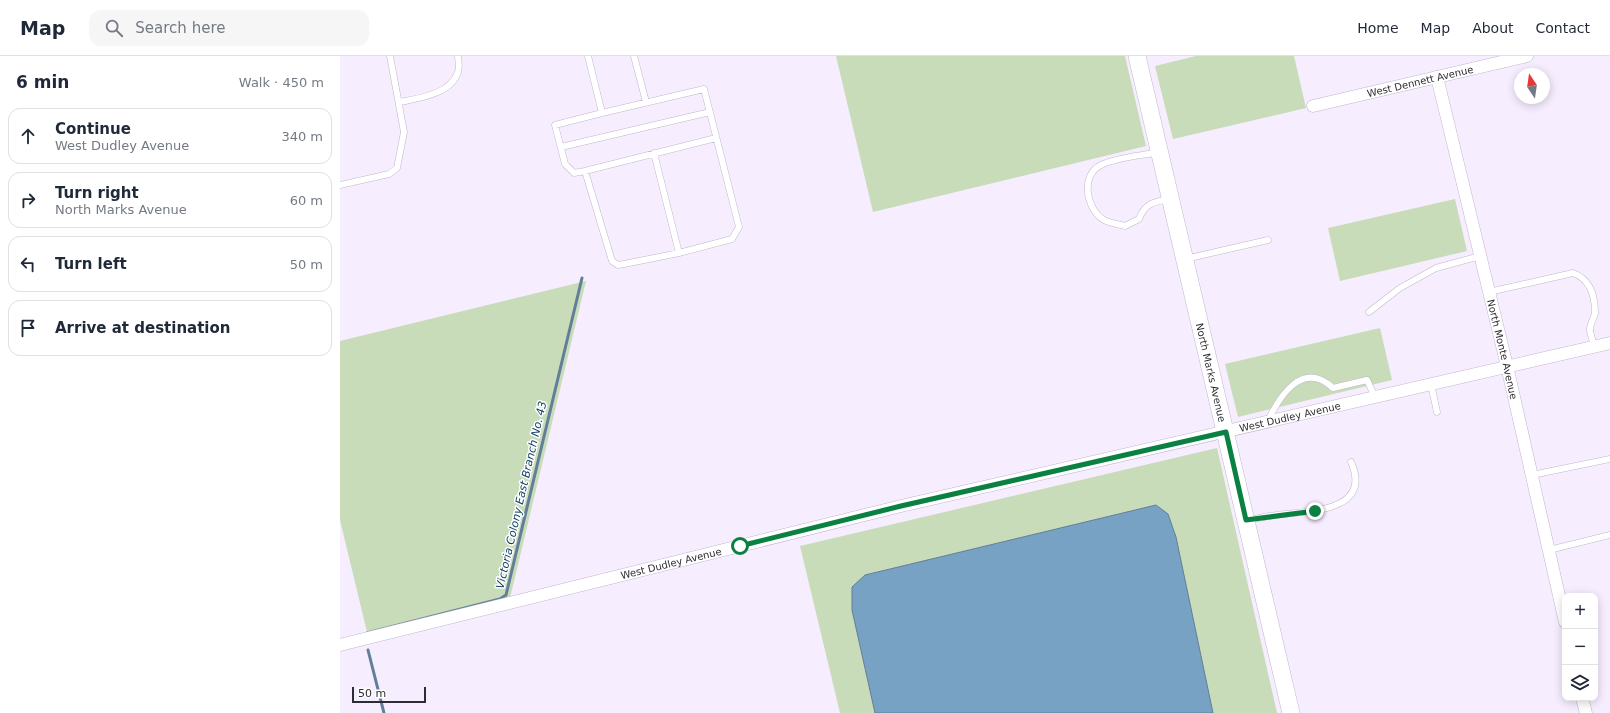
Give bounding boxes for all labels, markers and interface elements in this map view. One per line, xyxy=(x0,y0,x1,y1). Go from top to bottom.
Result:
search box xyxy=(89,10,369,46)
text: Map xyxy=(20,17,65,39)
icon: search xyxy=(103,17,125,39)
text: Search here xyxy=(135,19,225,37)
text: Home xyxy=(1357,20,1399,36)
text: Map xyxy=(1421,20,1450,36)
text: About xyxy=(1472,20,1514,36)
text: Contact xyxy=(1536,20,1590,36)
street label: West Dennett Avenue xyxy=(1366,64,1474,99)
north arrow xyxy=(1514,68,1550,104)
text: 6 min xyxy=(16,72,69,92)
text: Walk · 450 m xyxy=(239,75,324,90)
text: Continue xyxy=(55,120,131,138)
icon: ahead xyxy=(17,125,39,147)
text: 340 m xyxy=(281,129,323,144)
text: West Dudley Avenue xyxy=(55,138,189,153)
text: Turn right xyxy=(55,184,139,202)
icon: right xyxy=(17,189,39,211)
text: 60 m xyxy=(290,193,323,208)
text: North Marks Avenue xyxy=(55,202,187,217)
icon: left xyxy=(17,253,39,275)
text: Turn left xyxy=(55,255,127,273)
text: 50 m xyxy=(290,257,323,272)
street label: North Monte Avenue xyxy=(1485,298,1519,401)
icon: arrive xyxy=(17,317,39,339)
text: Arrive at destination xyxy=(55,319,230,337)
street label: North Marks Avenue xyxy=(1194,322,1228,423)
water label: Victoria Colony East Branch No. 43 xyxy=(494,400,549,590)
street label: West Dudley Avenue xyxy=(1238,400,1342,434)
route end xyxy=(1306,502,1324,520)
route start xyxy=(731,537,749,555)
street label: West Dudley Avenue xyxy=(620,546,723,581)
map controls xyxy=(1562,593,1598,701)
button: + xyxy=(1562,593,1598,629)
button: − xyxy=(1562,629,1598,665)
button: layers xyxy=(1562,665,1598,701)
scale bar xyxy=(352,685,426,704)
text: 50 m xyxy=(358,687,386,700)

